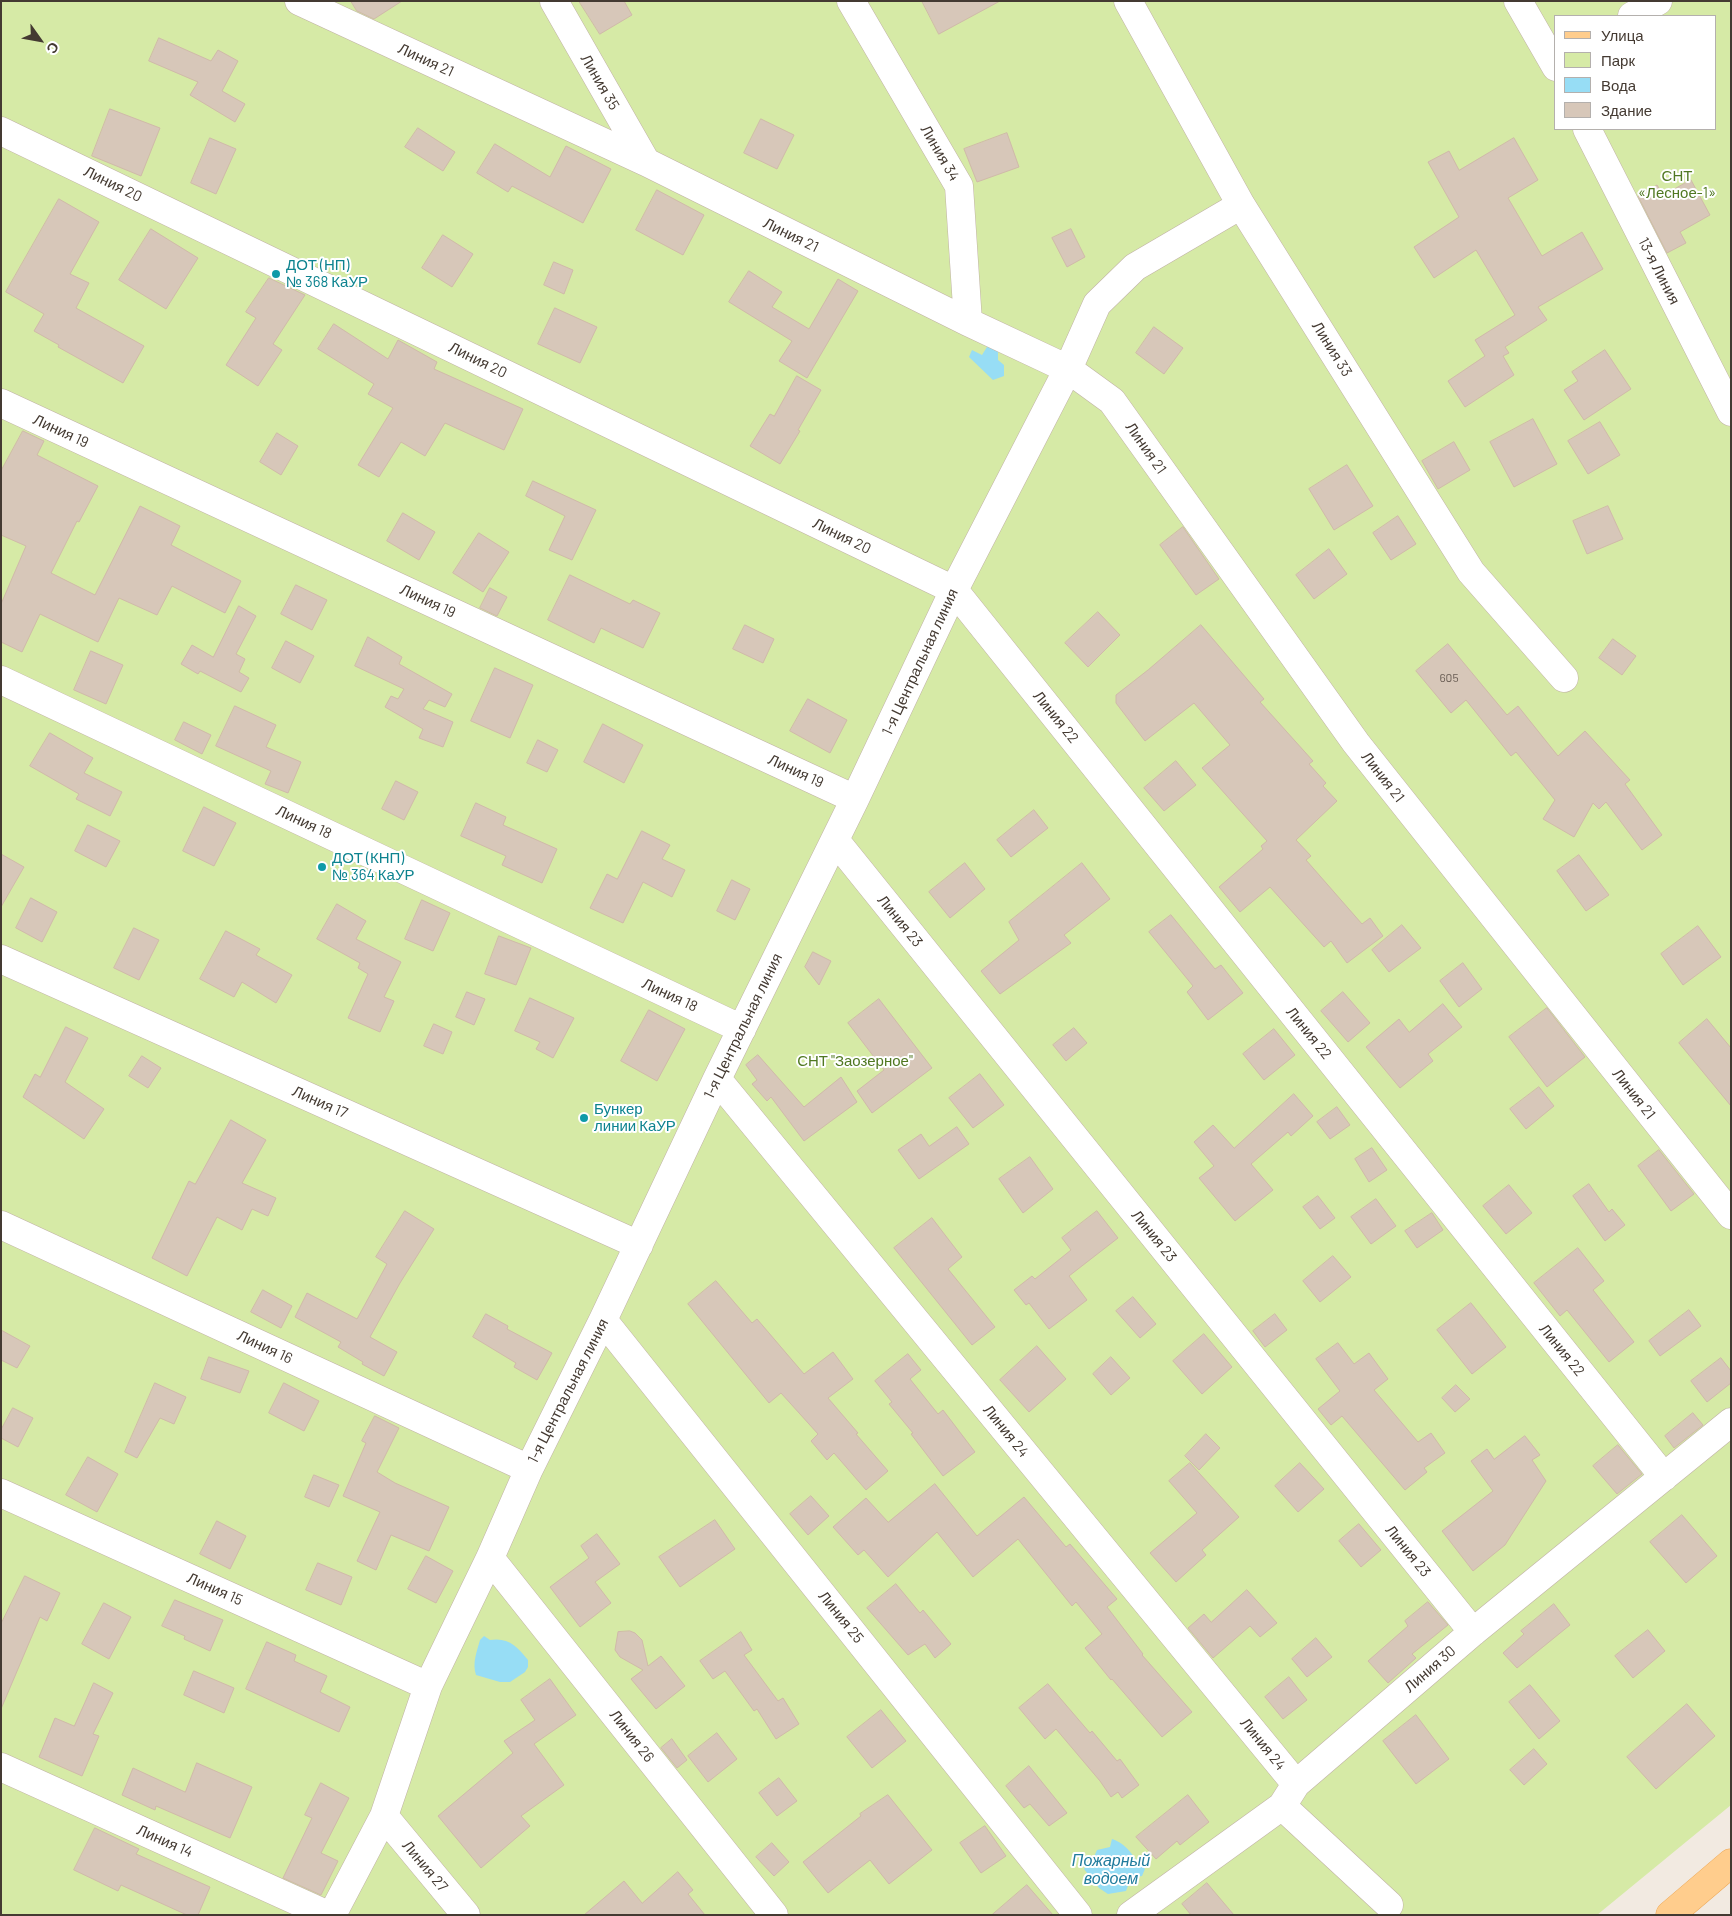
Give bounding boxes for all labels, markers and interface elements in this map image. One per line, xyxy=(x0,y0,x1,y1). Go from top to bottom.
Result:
north arrow xyxy=(15,15,65,65)
legend xyxy=(1554,15,1717,130)
text: Улица xyxy=(1601,26,1644,44)
text: С xyxy=(43,39,63,57)
street label: Линия 21 xyxy=(395,39,457,81)
street label: Линия 35 xyxy=(577,51,623,113)
text: Парк xyxy=(1601,51,1635,69)
text: Вода xyxy=(1601,76,1636,94)
text: Здание xyxy=(1601,101,1652,119)
street label: Линия 34 xyxy=(917,122,963,184)
street label: Линия 20 xyxy=(81,162,145,206)
park label: СНТ «Лесное-1» xyxy=(1638,167,1716,202)
street label: Линия 21 xyxy=(761,214,821,256)
street label: 13-я Линия xyxy=(1634,234,1684,308)
place label: ДОТ (НП) № 368 КаУР xyxy=(286,256,368,291)
marker: ДОТ (НП) № 368 КаУР xyxy=(270,268,282,280)
street label: Линия 33 xyxy=(1308,318,1356,380)
street label: Линия 20 xyxy=(446,338,510,382)
street label: Линия 19 xyxy=(30,410,92,452)
street label: Линия 21 xyxy=(1122,419,1170,477)
street label: Линия 20 xyxy=(810,514,874,558)
street label: Линия 19 xyxy=(397,580,459,622)
street label: 1-я Центральная линия xyxy=(878,586,962,738)
house number: 605 xyxy=(1439,671,1459,685)
street label: Линия 22 xyxy=(1029,687,1083,747)
street label: Линия 21 xyxy=(1358,748,1408,806)
street label: Линия 19 xyxy=(765,750,827,792)
street label: Линия 18 xyxy=(273,801,335,843)
place label: ДОТ (КНП) № 364 КаУР xyxy=(332,849,414,884)
marker: ДОТ (КНП) № 364 КаУР xyxy=(316,861,328,873)
street label: Линия 23 xyxy=(874,891,926,951)
street label: 1-я Центральная линия xyxy=(700,950,786,1102)
street label: Линия 18 xyxy=(639,974,701,1016)
street label: Линия 22 xyxy=(1282,1003,1336,1063)
park label: СНТ "Заозерное" xyxy=(797,1052,913,1070)
street label: Линия 21 xyxy=(1609,1065,1659,1123)
street label: Линия 17 xyxy=(290,1082,350,1122)
place label: Бункер линии КаУР xyxy=(594,1100,676,1135)
marker: Бункер линии КаУР xyxy=(578,1112,590,1124)
street label: Линия 23 xyxy=(1128,1206,1180,1266)
street label: 1-я Центральная линия xyxy=(524,1316,612,1466)
street label: Линия 22 xyxy=(1535,1320,1589,1380)
street label: Линия 16 xyxy=(234,1326,296,1368)
street label: Линия 24 xyxy=(979,1401,1033,1461)
street label: Линия 23 xyxy=(1382,1521,1434,1581)
street label: Линия 15 xyxy=(184,1569,246,1609)
street label: Линия 25 xyxy=(815,1587,867,1647)
street label: Линия 30 xyxy=(1401,1642,1459,1696)
street label: Линия 26 xyxy=(606,1706,658,1766)
street label: Линия 24 xyxy=(1236,1714,1290,1774)
street label: Линия 14 xyxy=(134,1821,196,1861)
street label: Линия 27 xyxy=(398,1837,452,1895)
water label: Пожарный водоем xyxy=(1072,1851,1150,1889)

